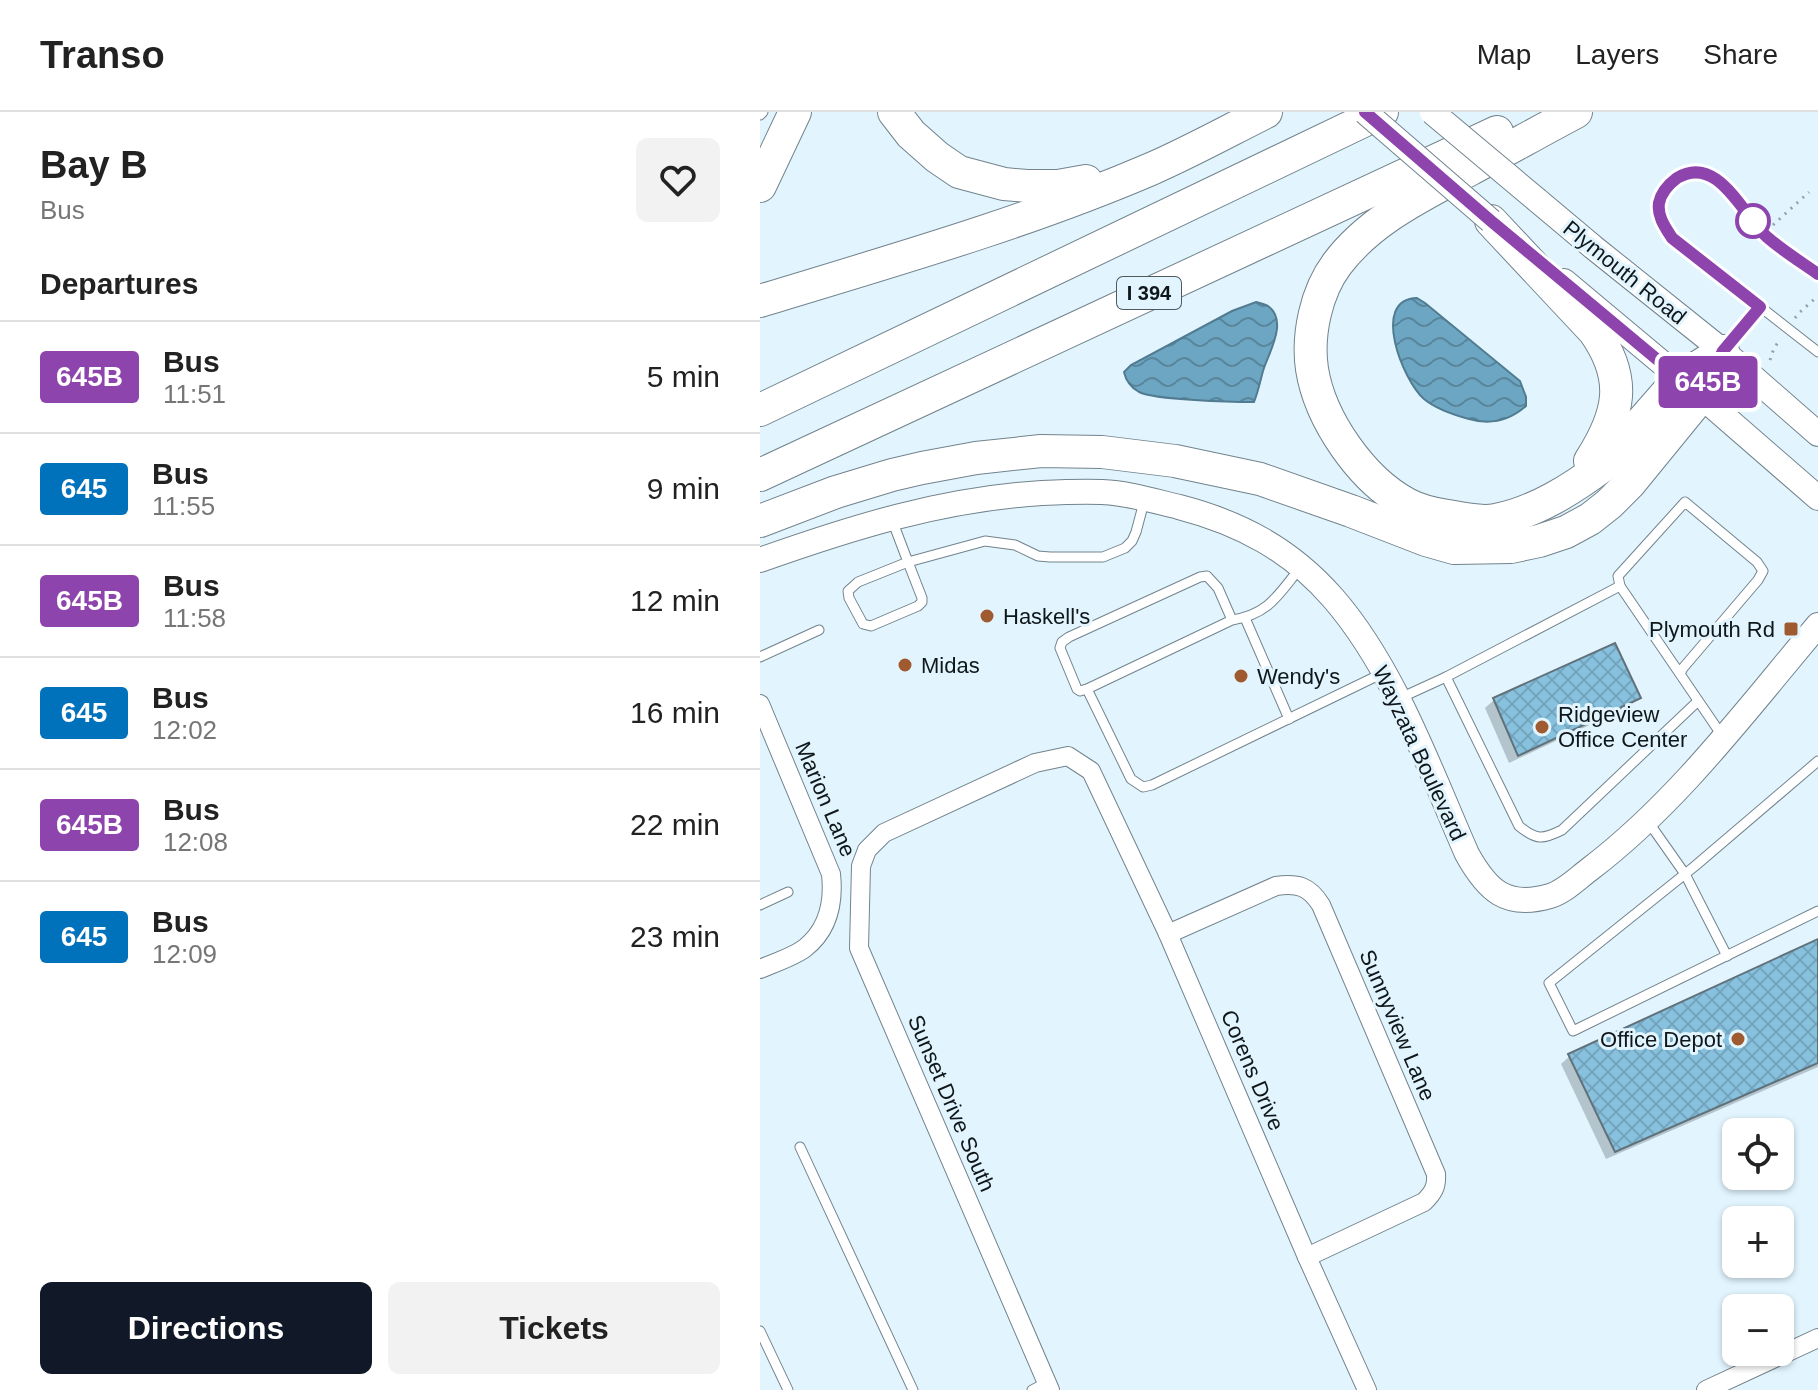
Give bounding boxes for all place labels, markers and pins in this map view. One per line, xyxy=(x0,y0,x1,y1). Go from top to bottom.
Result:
unlabelled marker xyxy=(1736,204,1770,238)
place label: Haskell's xyxy=(1003,604,1090,629)
marker: Haskell's xyxy=(978,607,996,625)
place label: Plymouth Rd xyxy=(1649,617,1775,642)
marker: Plymouth Rd xyxy=(1782,620,1800,638)
place label: Midas xyxy=(921,653,980,678)
marker: Midas xyxy=(896,656,914,674)
place label: Wendy's xyxy=(1257,664,1340,689)
marker: Wendy's xyxy=(1232,667,1250,685)
place label: Ridgeview Office Center xyxy=(1558,702,1687,752)
marker: Ridgeview Office Center xyxy=(1533,718,1551,736)
place label: Office Depot xyxy=(1600,1027,1722,1052)
marker: Office Depot xyxy=(1729,1030,1747,1048)

